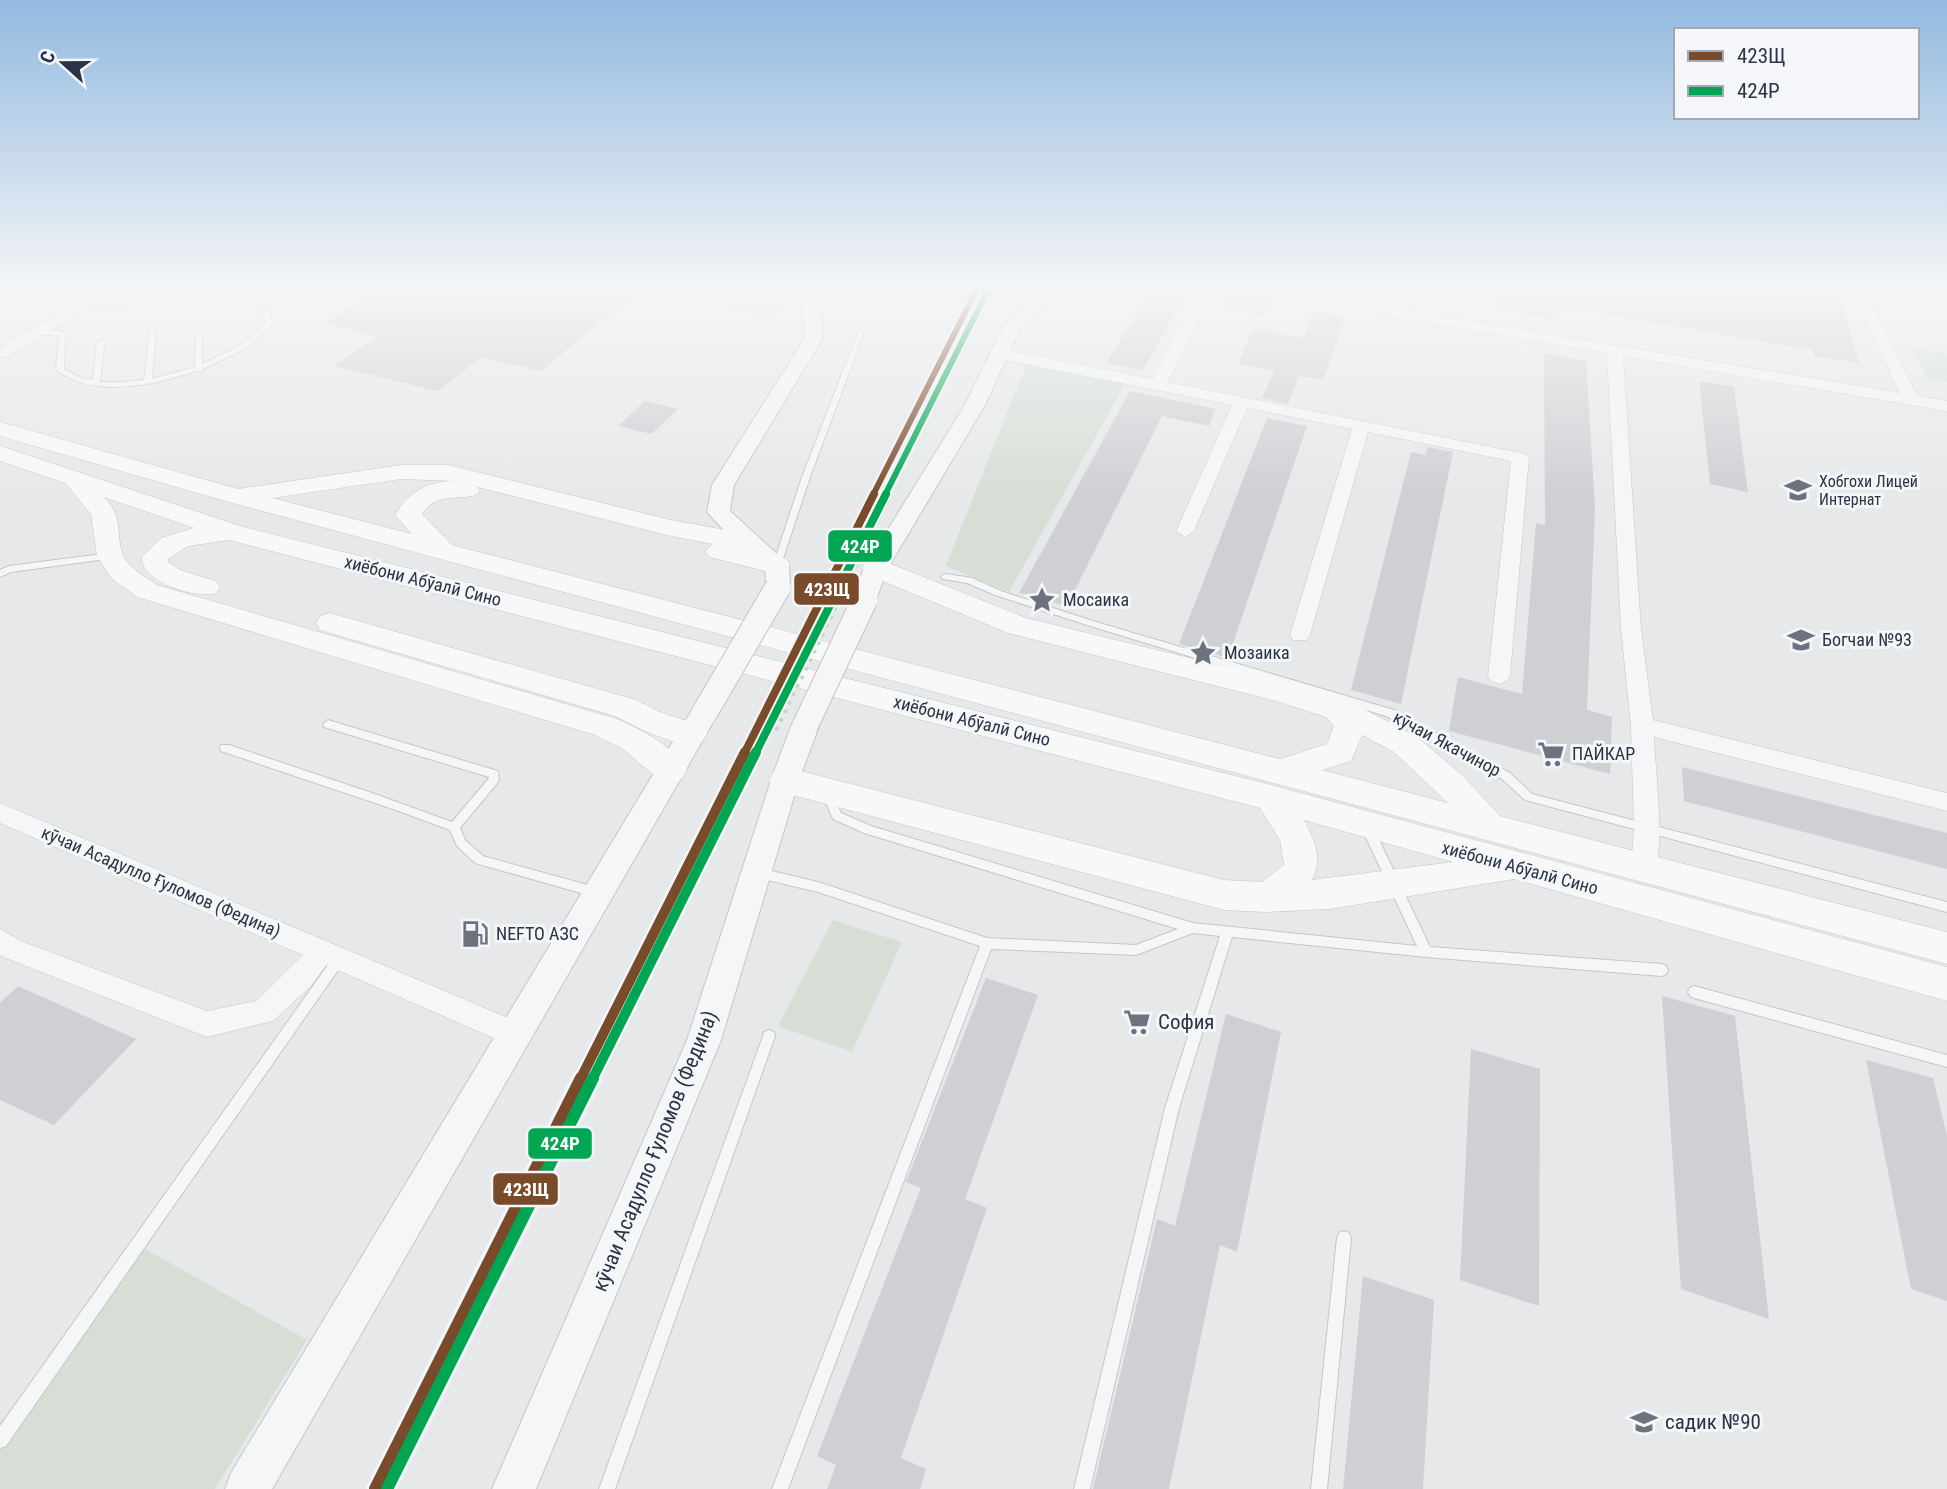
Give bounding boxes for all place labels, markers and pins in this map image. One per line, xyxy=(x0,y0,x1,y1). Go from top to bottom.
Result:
place label: Хобгохи Лицей Интернат xyxy=(1819,472,1918,509)
school or university icon: Хобгохи Лицей Интернат xyxy=(1783,475,1813,505)
place icon: Мосаика xyxy=(1027,585,1057,615)
place label: Мосаика xyxy=(1063,589,1129,610)
school or university icon: Богчаи №93 xyxy=(1786,625,1816,655)
place label: Богчаи №93 xyxy=(1822,629,1912,650)
place icon: Мозаика xyxy=(1188,638,1218,668)
place label: Мозаика xyxy=(1224,642,1290,663)
supermarket icon: ПАЙКАР xyxy=(1536,739,1566,769)
place label: ПАЙКАР xyxy=(1572,743,1635,764)
fuel station icon: NEFTO АЗС xyxy=(460,919,490,949)
place label: NEFTO АЗС xyxy=(496,923,579,944)
supermarket icon: София xyxy=(1122,1007,1152,1037)
place label: София xyxy=(1158,1010,1214,1034)
school or university icon: садик №90 xyxy=(1629,1407,1659,1437)
place label: садик №90 xyxy=(1665,1410,1761,1434)

